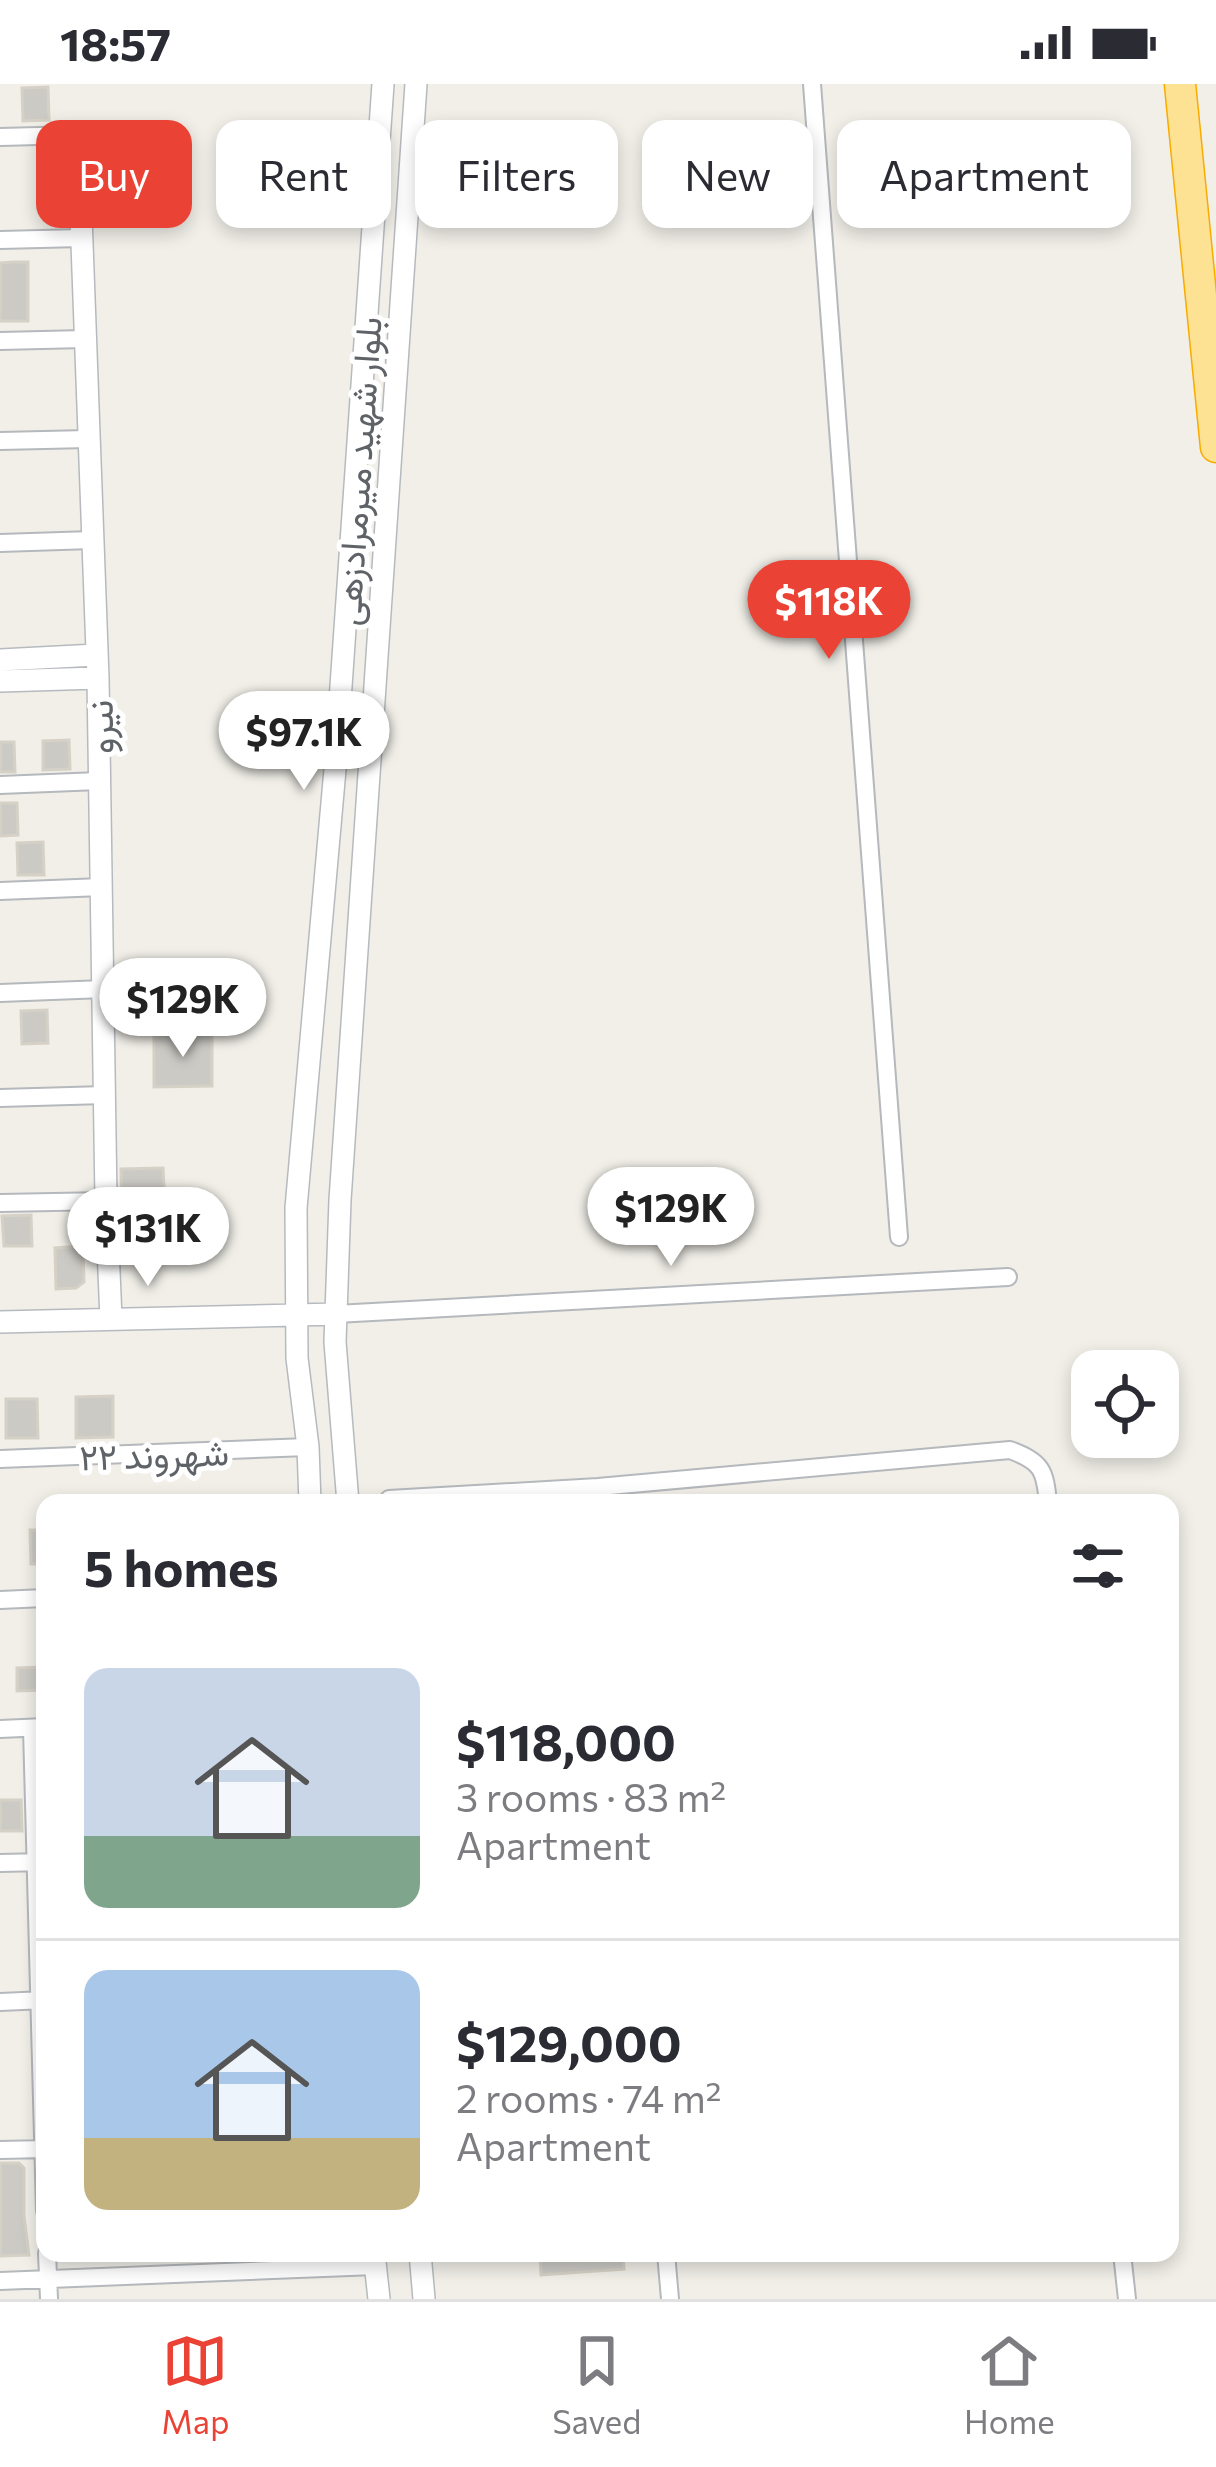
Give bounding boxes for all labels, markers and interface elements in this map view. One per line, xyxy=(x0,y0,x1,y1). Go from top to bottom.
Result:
text: 18:57 xyxy=(60,15,171,70)
chip: Buy xyxy=(36,120,192,228)
chip: Rent xyxy=(216,120,391,228)
chip: Filters xyxy=(415,120,618,228)
chip: New xyxy=(642,120,813,228)
chip: Apartment xyxy=(837,120,1131,228)
street label: بلوار شهید میرمرادزهی xyxy=(323,315,392,627)
pin: $118K xyxy=(745,560,913,662)
text: $118K xyxy=(774,575,884,623)
pin: $97.1K xyxy=(206,691,402,793)
street label: نیرو xyxy=(76,700,123,754)
text: $97.1K xyxy=(246,706,362,754)
pin: $129K xyxy=(99,958,267,1060)
text: $129K xyxy=(126,973,240,1021)
pin: $129K xyxy=(587,1167,755,1269)
text: $129K xyxy=(614,1182,728,1230)
pin: $131K xyxy=(64,1187,232,1289)
text: $131K xyxy=(94,1202,202,1250)
map controls xyxy=(1071,1350,1179,1458)
button: locate xyxy=(1071,1350,1179,1458)
street label: شهروند ۲۲ xyxy=(78,1428,230,1481)
icon: filters xyxy=(1065,1533,1131,1599)
text: 5 homes xyxy=(84,1535,279,1598)
text: $118,000 xyxy=(456,1709,676,1772)
icon: home xyxy=(180,1716,324,1860)
text: 3 rooms · 83 m² xyxy=(456,1772,726,1820)
text: Apartment xyxy=(456,1820,651,1868)
text: $129,000 xyxy=(456,2010,682,2073)
icon: home xyxy=(180,2018,324,2162)
text: 2 rooms · 74 m² xyxy=(456,2073,721,2121)
text: Apartment xyxy=(456,2121,651,2169)
tab: Map xyxy=(161,2328,229,2441)
tab: Saved xyxy=(552,2328,641,2441)
tab: Home xyxy=(964,2328,1055,2441)

